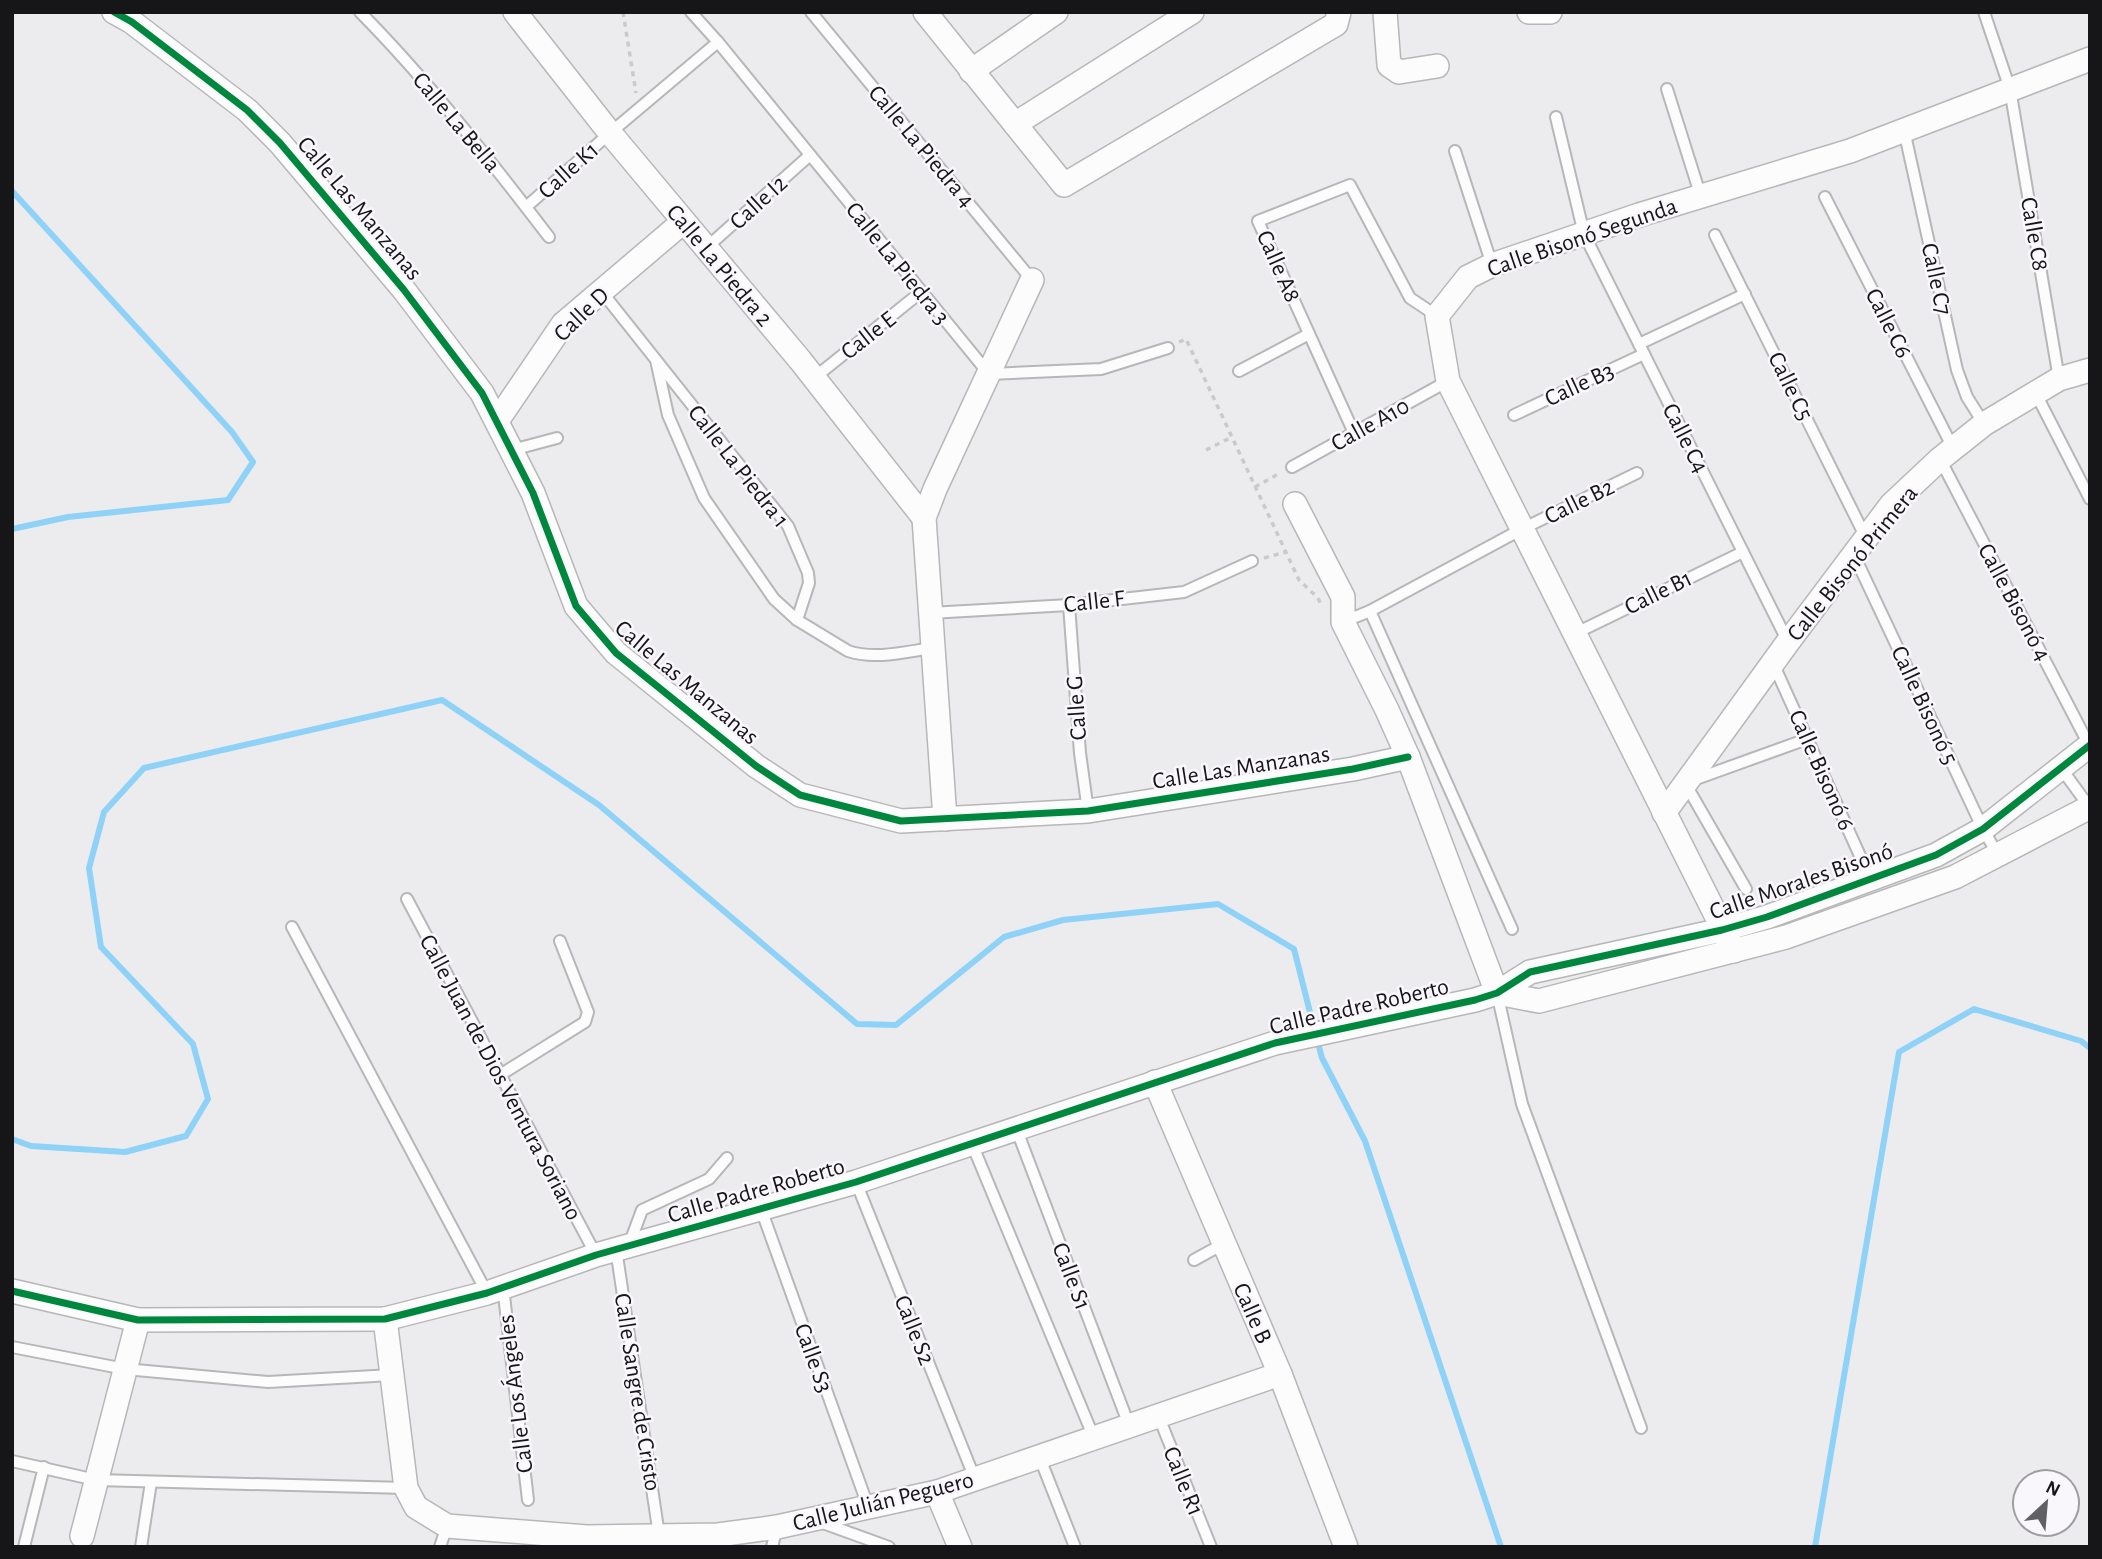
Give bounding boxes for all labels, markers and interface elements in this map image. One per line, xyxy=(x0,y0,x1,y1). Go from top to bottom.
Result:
street label: Calle La Bella xyxy=(408,68,505,177)
street label: Calle La Piedra 4 xyxy=(863,81,979,212)
street label: Calle Las Manzanas xyxy=(292,132,426,285)
street label: Calle K1 xyxy=(534,138,603,204)
street label: Calle I2 xyxy=(725,171,792,234)
street label: Calle Bisonó Segunda xyxy=(1484,194,1680,282)
street label: Calle C8 xyxy=(2016,195,2052,273)
street label: Calle La Piedra 3 xyxy=(841,198,954,329)
street label: Calle La Piedra 2 xyxy=(662,200,777,331)
street label: Calle A8 xyxy=(1252,227,1304,306)
street label: Calle C7 xyxy=(1917,241,1955,317)
street label: Calle D xyxy=(550,283,614,346)
street label: Calle C6 xyxy=(1861,285,1916,362)
street label: Calle E xyxy=(837,307,901,364)
street label: Calle C5 xyxy=(1763,348,1817,424)
street label: Calle B3 xyxy=(1541,359,1618,411)
street label: Calle A10 xyxy=(1327,394,1414,456)
street label: Calle C4 xyxy=(1658,400,1713,477)
street label: Calle La Piedra 1 xyxy=(683,401,793,532)
street label: Calle B2 xyxy=(1541,475,1618,529)
street label: Calle Bisonó Primera xyxy=(1783,481,1923,646)
street label: Calle Bisonó 4 xyxy=(1973,540,2055,665)
street label: Calle B1 xyxy=(1621,566,1696,619)
street label: Calle F xyxy=(1063,587,1126,617)
street label: Calle Las Manzanas xyxy=(610,616,763,750)
street label: Calle Bisonó 5 xyxy=(1886,642,1962,768)
street label: Calle G xyxy=(1063,675,1091,741)
street label: Calle Bisonó 6 xyxy=(1784,707,1858,834)
street label: Calle Las Manzanas xyxy=(1151,742,1332,794)
street label: Calle Morales Bisonó xyxy=(1707,839,1896,925)
street label: Calle Juan de Dios Ventura Soriano xyxy=(415,931,586,1224)
street label: Calle Padre Roberto xyxy=(1267,975,1451,1039)
street label: Calle Padre Roberto xyxy=(665,1154,848,1228)
street label: Calle S1 xyxy=(1047,1239,1095,1313)
street label: Calle B xyxy=(1228,1280,1276,1347)
street label: Calle Sangre de Cristo xyxy=(610,1292,665,1493)
street label: Calle S2 xyxy=(889,1292,939,1369)
street label: Calle Los Ángeles xyxy=(492,1313,538,1475)
street label: Calle S3 xyxy=(790,1321,837,1396)
street label: Calle R1 xyxy=(1158,1443,1208,1519)
street label: Calle Julián Peguero xyxy=(790,1468,976,1536)
north arrow xyxy=(2011,1468,2081,1538)
text: N xyxy=(2043,1478,2063,1501)

